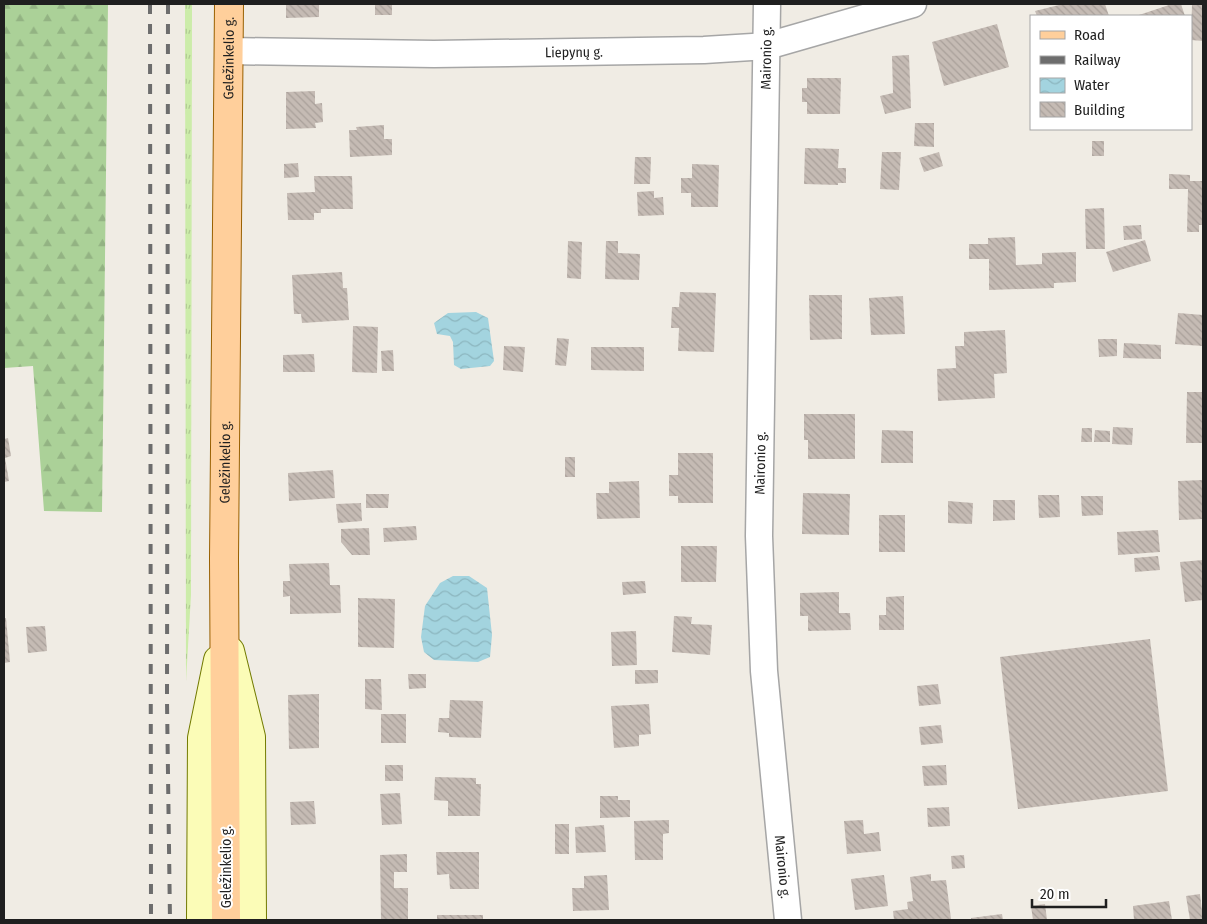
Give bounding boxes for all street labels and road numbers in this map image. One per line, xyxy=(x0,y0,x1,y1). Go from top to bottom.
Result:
street label: Geležinkelio g. xyxy=(220,17,238,99)
street label: Maironio g. xyxy=(757,26,776,90)
street label: Liepynų g. xyxy=(545,43,603,61)
street label: Geležinkelio g. xyxy=(217,421,234,503)
street label: Maironio g. xyxy=(751,431,770,495)
street label: Geležinkelio g. xyxy=(218,826,235,908)
street label: Maironio g. xyxy=(771,835,794,899)

